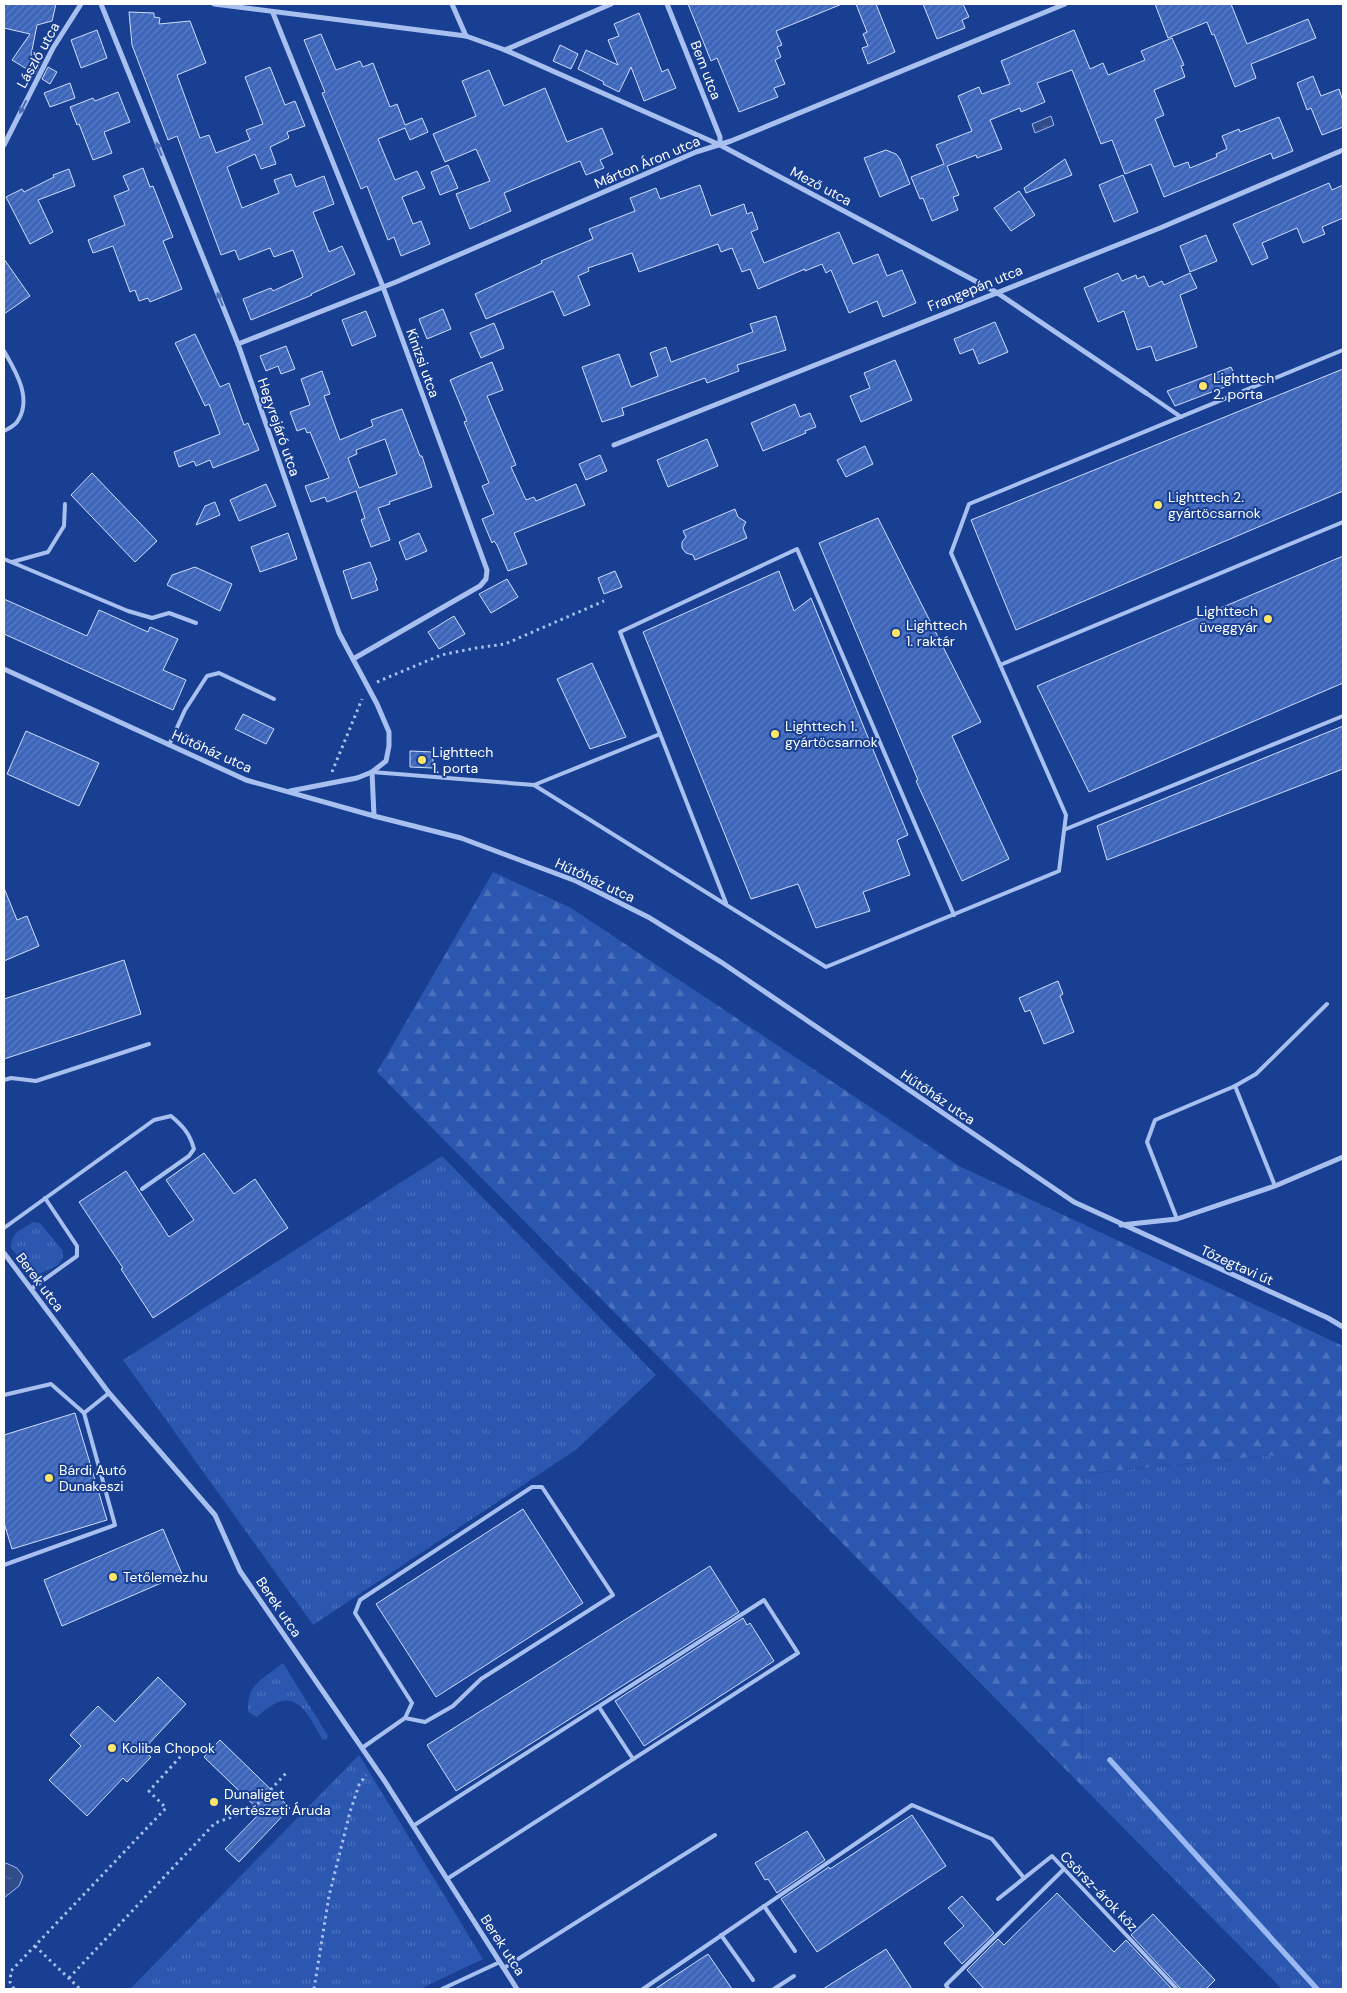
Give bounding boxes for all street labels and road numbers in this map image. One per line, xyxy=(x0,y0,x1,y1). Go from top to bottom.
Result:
street label: László utca xyxy=(13,19,63,91)
street label: Bem utca xyxy=(687,38,725,102)
street label: Márton Áron utca xyxy=(591,132,703,192)
street label: Mező utca xyxy=(787,162,855,210)
street label: Frangepán utca xyxy=(925,261,1025,315)
street label: Kinizsi utca xyxy=(402,326,444,400)
street label: Hegyrejáró utca xyxy=(254,375,304,479)
street label: Hűtőház utca xyxy=(169,725,255,777)
street label: Hűtőház utca xyxy=(552,854,638,906)
street label: Hűtőház utca xyxy=(897,1066,979,1128)
street label: Tőzegtavi út xyxy=(1198,1241,1276,1289)
street label: Berek utca xyxy=(12,1249,68,1315)
street label: Berek utca xyxy=(252,1573,306,1641)
street label: Csörsz-árok köz xyxy=(1056,1847,1142,1935)
street label: Berek utca xyxy=(477,1911,529,1979)

